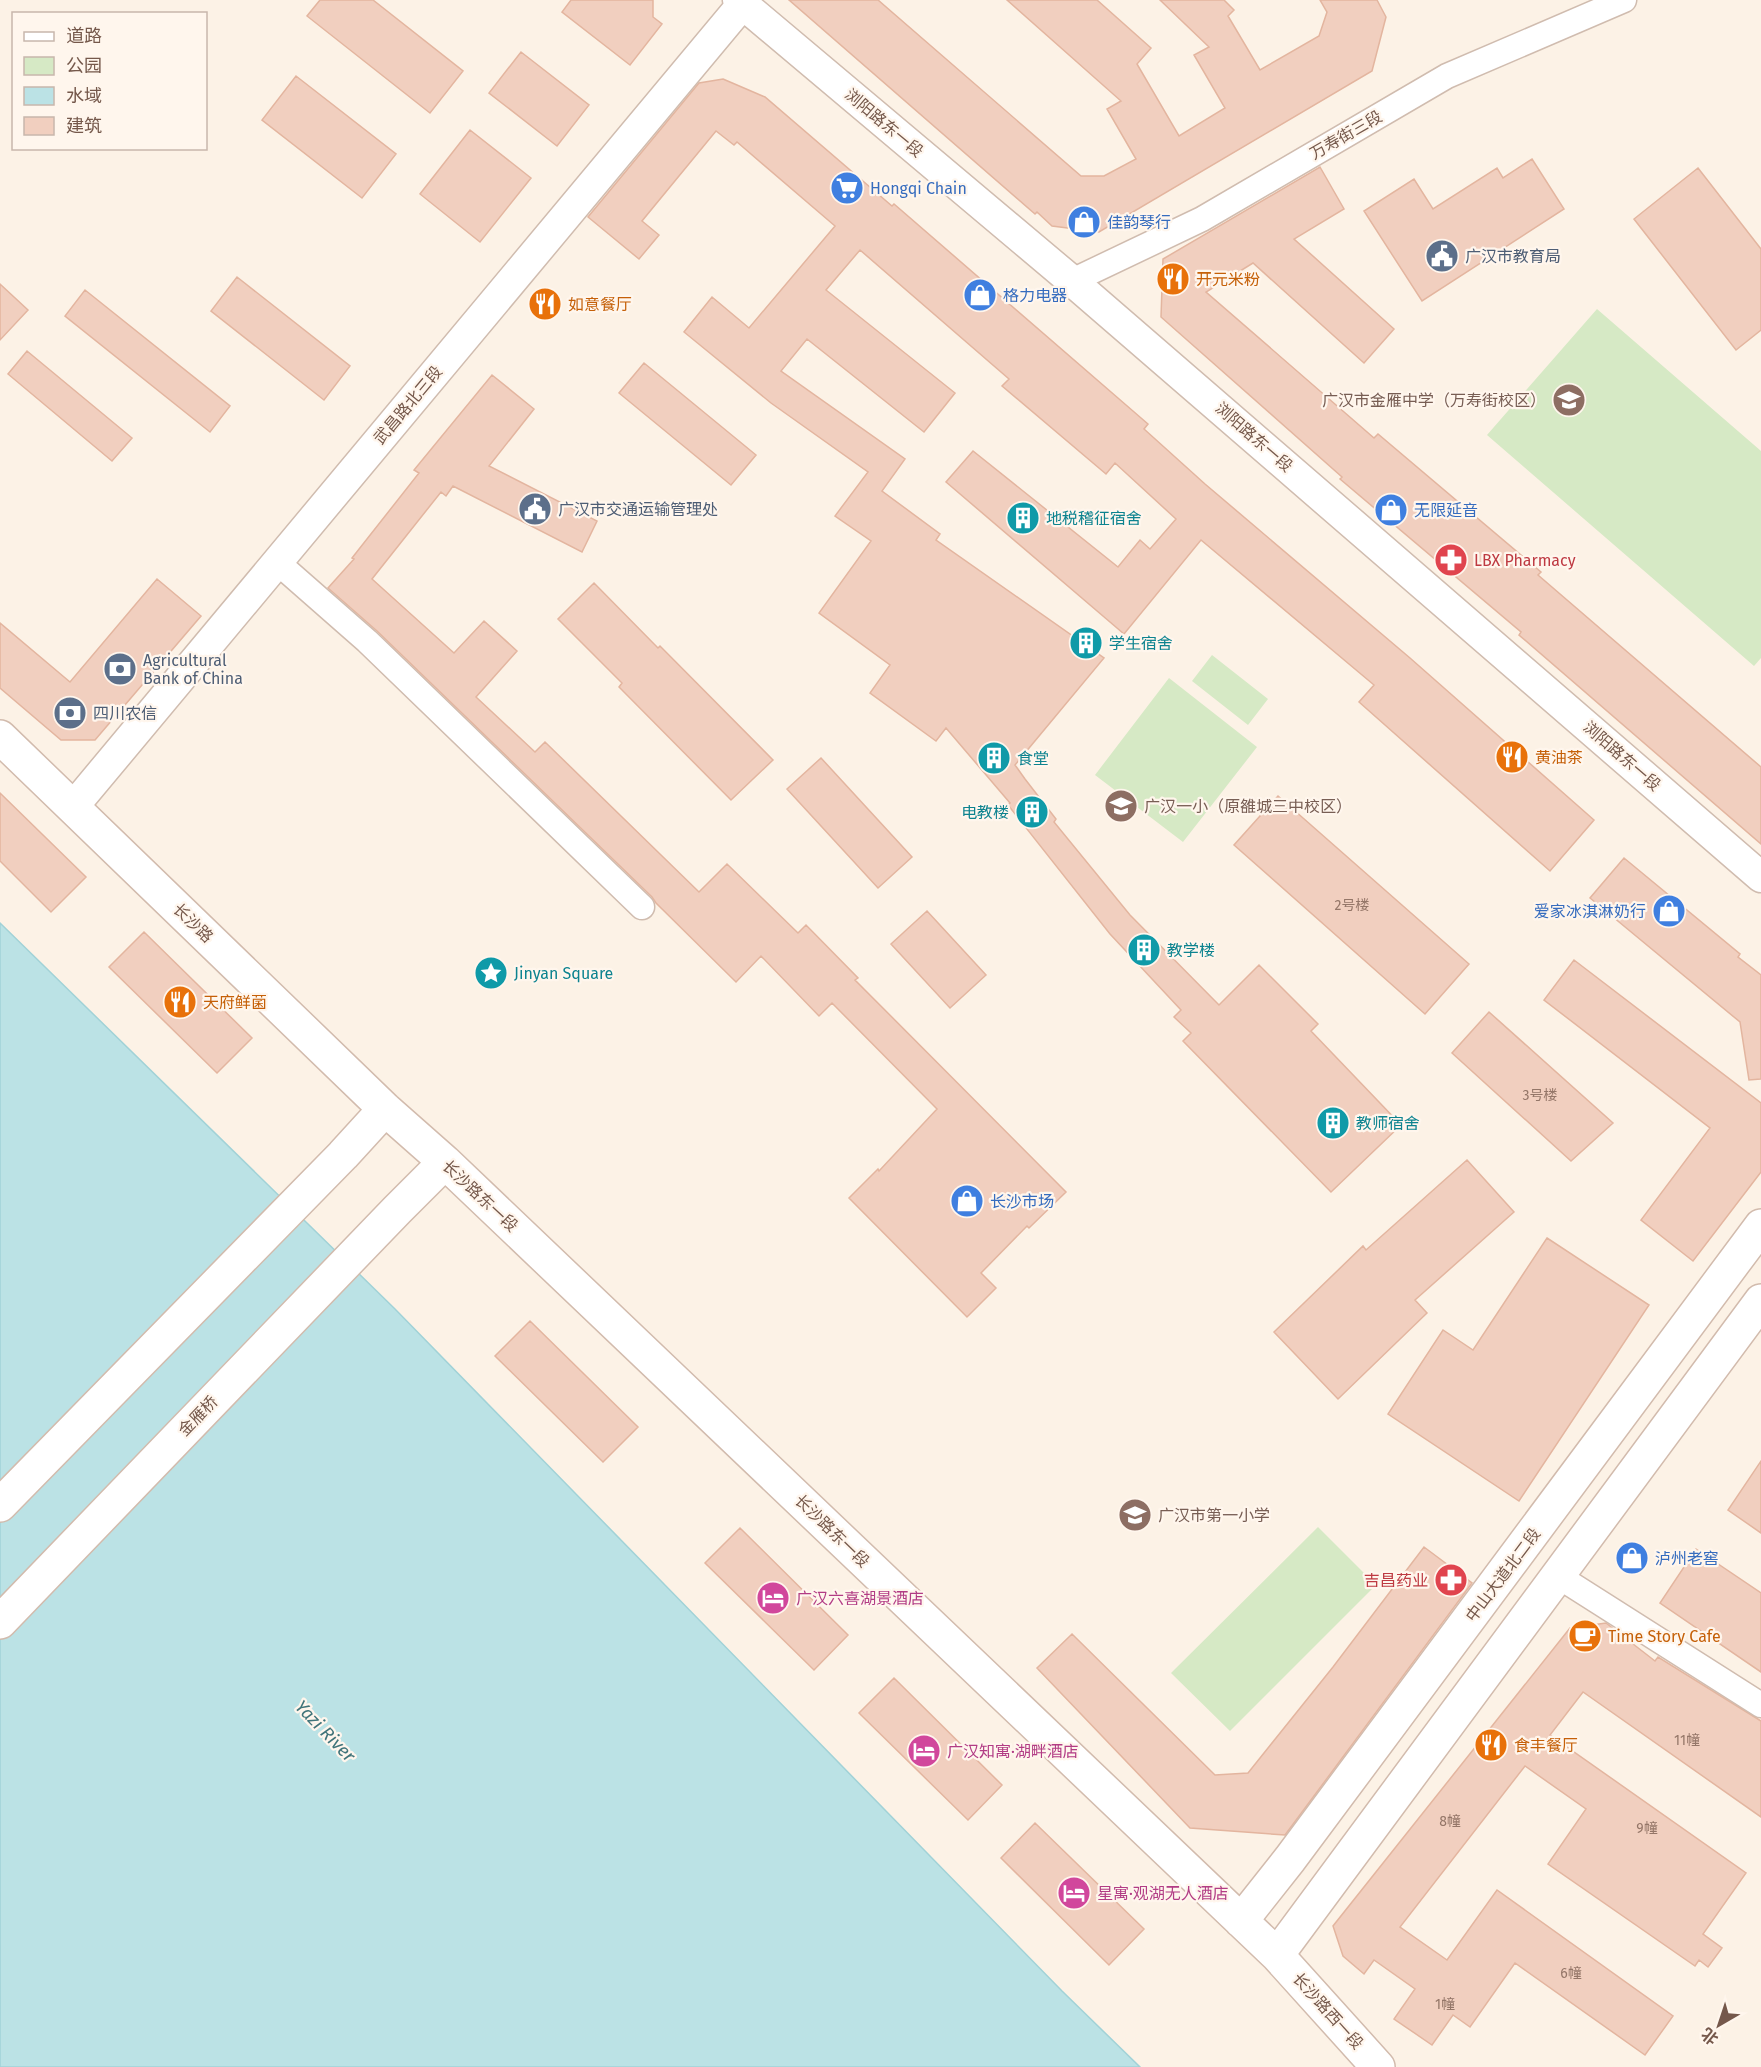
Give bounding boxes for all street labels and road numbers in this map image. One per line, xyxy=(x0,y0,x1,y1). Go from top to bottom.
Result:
street label: 浏阳路东一段 xyxy=(841,85,927,161)
street label: 万寿街三段 xyxy=(1307,107,1385,163)
street label: 武昌路北三段 xyxy=(370,362,446,448)
street label: 浏阳路东一段 xyxy=(1212,398,1296,476)
street label: 浏阳路东一段 xyxy=(1580,717,1664,795)
street label: 长沙路 xyxy=(169,899,217,947)
street label: 长沙路东一段 xyxy=(438,1156,522,1236)
street label: 金雁桥 xyxy=(174,1392,222,1440)
street label: 长沙路东一段 xyxy=(791,1491,873,1571)
street label: 中山大道北二段 xyxy=(1462,1525,1544,1625)
street label: 长沙路西一段 xyxy=(1289,1969,1367,2053)

